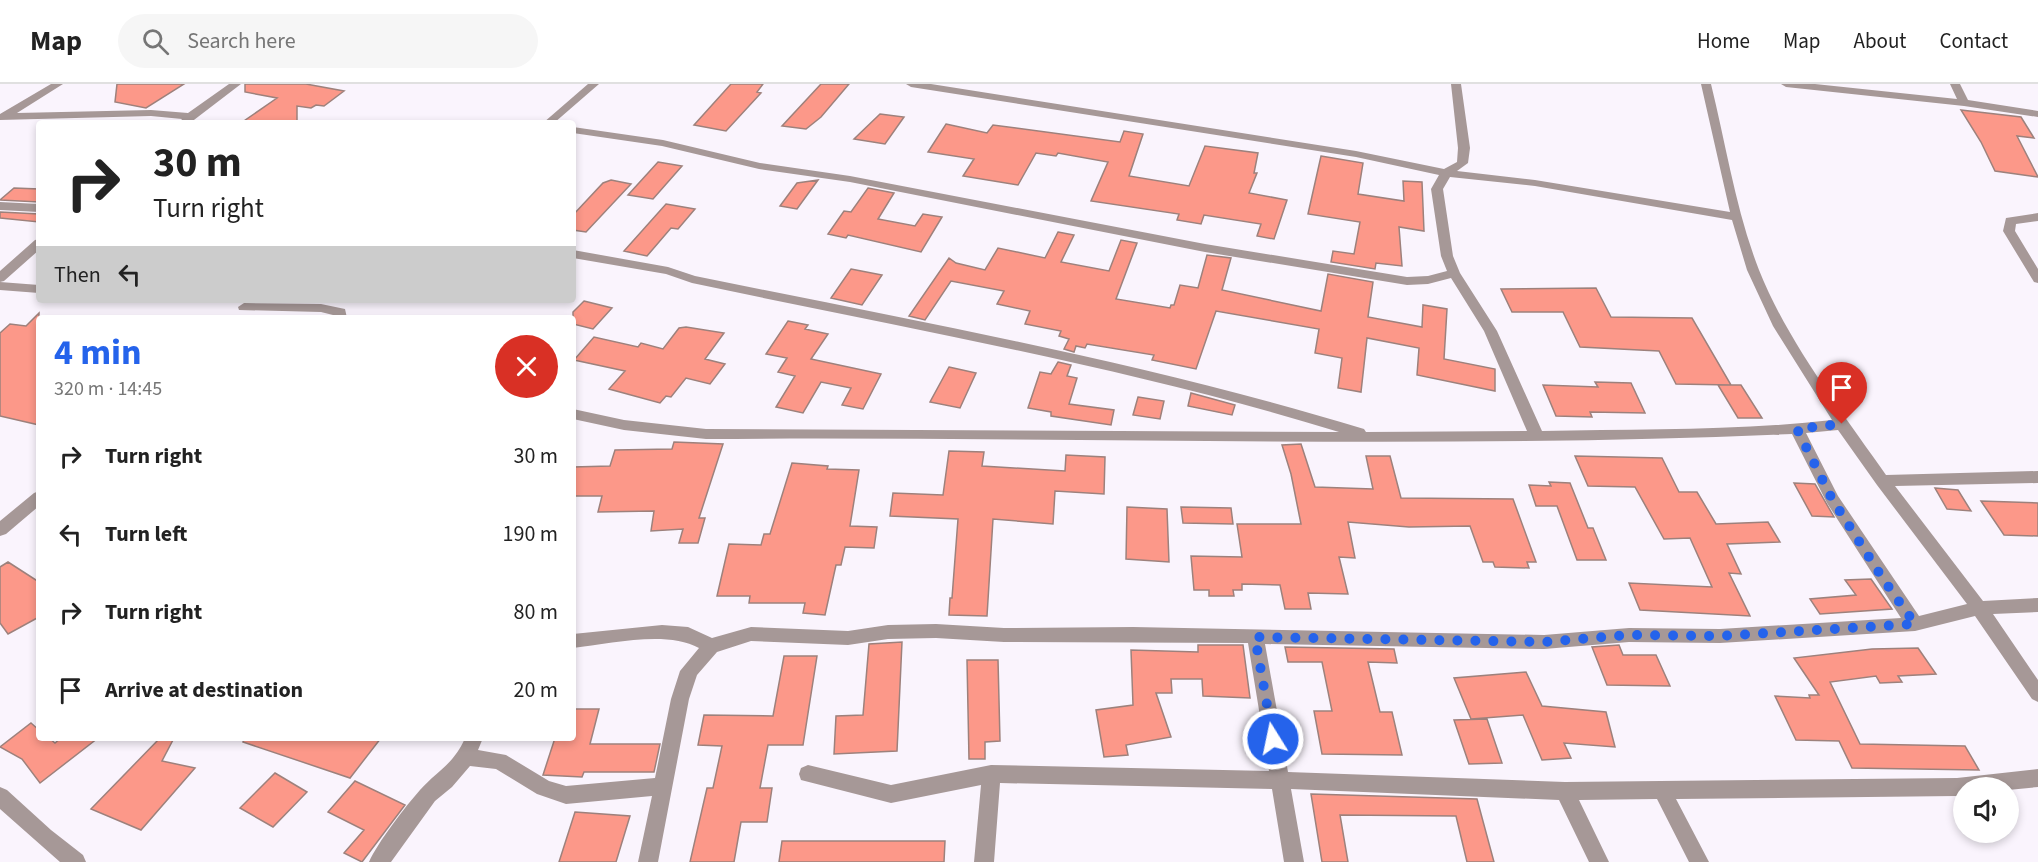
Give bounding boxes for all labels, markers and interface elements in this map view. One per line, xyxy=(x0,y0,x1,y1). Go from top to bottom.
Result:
search box xyxy=(118,14,538,68)
text: Map xyxy=(30,21,82,61)
icon: search xyxy=(139,25,172,58)
text: Search here xyxy=(187,25,296,57)
text: Home xyxy=(1697,26,1750,56)
text: Map xyxy=(1783,26,1821,56)
text: About xyxy=(1854,26,1906,56)
text: Contact xyxy=(1939,26,2008,56)
text: 30 m xyxy=(153,133,242,193)
icon: right xyxy=(54,144,132,222)
text: Turn right xyxy=(153,189,264,228)
icon: left xyxy=(113,258,146,291)
text: Then xyxy=(54,259,101,291)
text: 4 min xyxy=(54,327,142,378)
button: close xyxy=(495,335,558,398)
pin xyxy=(1816,362,1867,424)
icon: arrive xyxy=(1825,371,1858,404)
text: 320 m · 14:45 xyxy=(54,375,162,403)
icon: right xyxy=(54,440,87,473)
text: Turn right xyxy=(105,440,202,472)
text: 30 m xyxy=(513,440,558,472)
icon: left xyxy=(54,518,87,551)
text: Turn left xyxy=(105,518,187,550)
text: 190 m xyxy=(503,518,558,550)
icon: right xyxy=(54,596,87,629)
text: Turn right xyxy=(105,596,202,628)
text: 80 m xyxy=(513,596,558,628)
icon: arrive xyxy=(54,674,87,707)
text: Arrive at destination xyxy=(105,674,303,706)
text: 20 m xyxy=(513,674,558,706)
position arrow xyxy=(1241,707,1305,771)
map controls xyxy=(1953,777,2019,843)
button: sound xyxy=(1953,777,2019,843)

